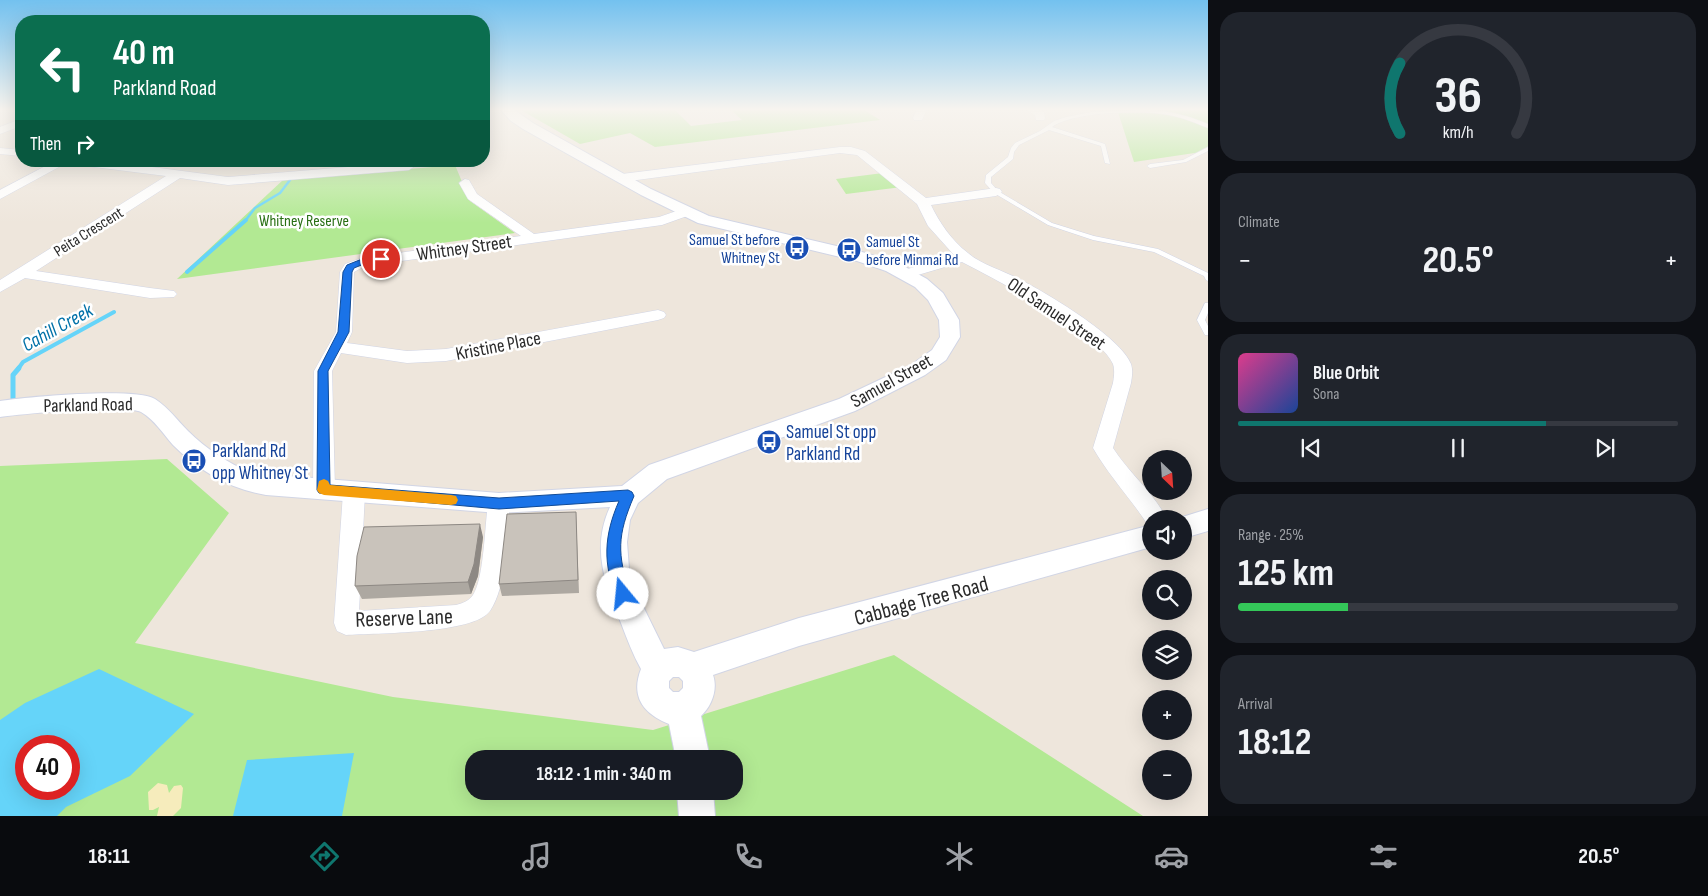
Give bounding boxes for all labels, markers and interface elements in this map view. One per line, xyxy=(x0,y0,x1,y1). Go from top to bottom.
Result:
text: 40 m xyxy=(113,32,175,75)
icon: left xyxy=(30,35,95,100)
text: 36 xyxy=(1434,65,1482,128)
text: Parkland Road xyxy=(113,75,217,102)
text: km/h xyxy=(1443,122,1473,143)
icon: right xyxy=(71,130,99,158)
text: Then xyxy=(30,133,61,156)
street label: Peita Crescent xyxy=(50,203,127,261)
park label: Whitney Reserve xyxy=(259,212,349,231)
text: Climate xyxy=(1238,213,1280,232)
street label: Whitney Street xyxy=(415,230,513,267)
place label: Samuel St before Whitney St xyxy=(689,231,780,268)
place label: Samuel St before Minmai Rd xyxy=(866,233,958,270)
bus stop icon: Samuel St before Whitney St xyxy=(784,235,810,261)
bus stop icon: Samuel St before Minmai Rd xyxy=(836,237,862,263)
pin xyxy=(360,238,402,280)
text: 20.5° xyxy=(1422,238,1494,283)
text: − xyxy=(1238,244,1252,277)
text: + xyxy=(1664,244,1678,277)
icon: arrive xyxy=(367,245,395,273)
street label: Old Samuel Street xyxy=(1003,273,1110,356)
water label: Cahill Creek xyxy=(18,298,98,357)
street label: Kristine Place xyxy=(454,327,543,366)
street label: Samuel Street xyxy=(847,349,937,413)
text: Blue Orbit xyxy=(1313,362,1379,385)
text: Sona xyxy=(1313,385,1340,404)
street label: Parkland Road xyxy=(43,393,133,418)
place label: Samuel St opp Parkland Rd xyxy=(786,421,876,466)
bus stop icon: Samuel St opp Parkland Rd xyxy=(756,429,782,455)
icon: previous xyxy=(1297,434,1325,462)
icon: pause xyxy=(1444,434,1472,462)
icon: next xyxy=(1591,434,1619,462)
place label: Parkland Rd opp Whitney St xyxy=(212,440,309,485)
bus stop icon: Parkland Rd opp Whitney St xyxy=(181,448,207,474)
north arrow xyxy=(1142,450,1192,500)
map controls xyxy=(1142,450,1192,800)
button: sound xyxy=(1142,510,1192,560)
text: Range · 25% xyxy=(1238,526,1304,545)
text: 125 km xyxy=(1238,551,1334,596)
position arrow xyxy=(596,567,648,619)
button: search xyxy=(1142,570,1192,620)
street label: Cabbage Tree Road xyxy=(851,571,991,632)
street label: Reserve Lane xyxy=(355,603,453,634)
button: layers xyxy=(1142,630,1192,680)
button: + xyxy=(1142,690,1192,740)
text: Arrival xyxy=(1238,695,1272,714)
text: 18:12 xyxy=(1238,720,1311,765)
speed limit sign: 40 xyxy=(15,735,80,800)
button: − xyxy=(1142,750,1192,800)
text: 18:12 · 1 min · 340 m xyxy=(537,763,671,786)
icon: directions xyxy=(307,839,342,874)
icon: music xyxy=(519,839,554,874)
icon: phone xyxy=(731,839,766,874)
icon: climate xyxy=(942,839,977,874)
icon: car xyxy=(1154,839,1189,874)
icon: filters xyxy=(1366,839,1401,874)
text: 18:11 xyxy=(88,843,130,870)
text: 20.5° xyxy=(1578,843,1619,870)

